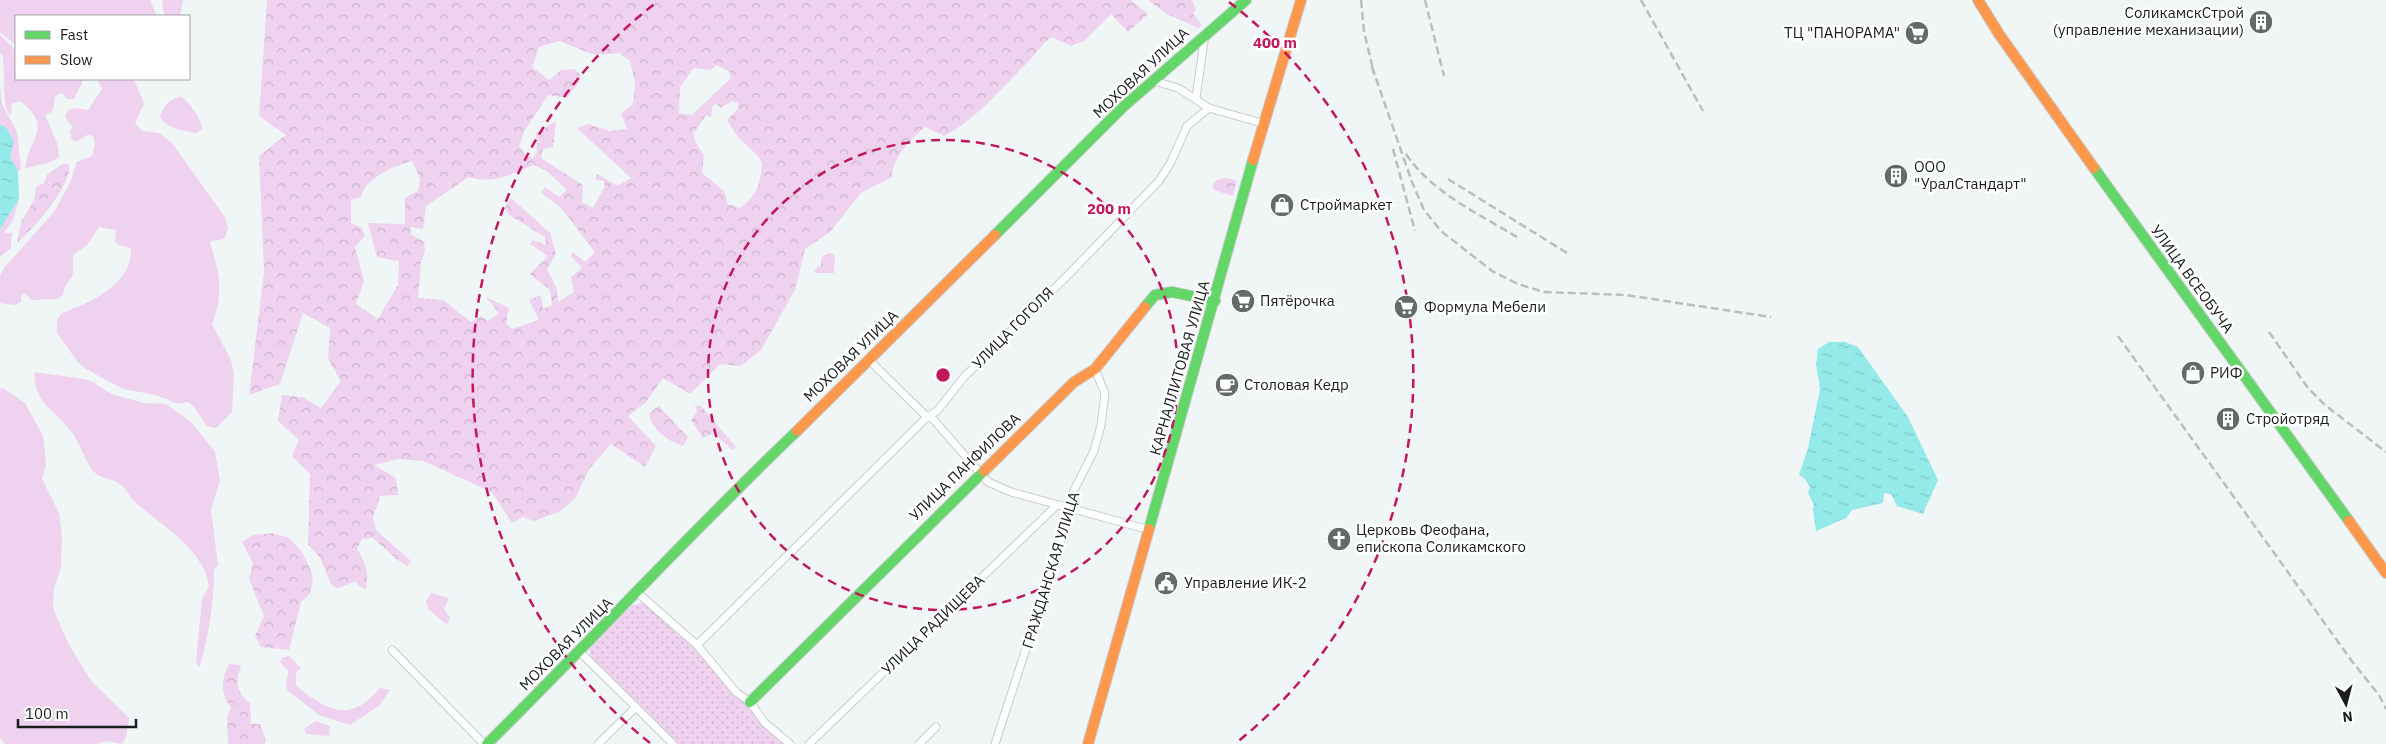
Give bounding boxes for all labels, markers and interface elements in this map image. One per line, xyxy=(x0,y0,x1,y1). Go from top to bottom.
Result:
place label: СоликамскСтрой (управление механизации) xyxy=(2053,3,2244,39)
building icon: СоликамскСтрой (управление механизации) xyxy=(2248,9,2274,35)
legend xyxy=(15,15,190,80)
supermarket icon: ТЦ "ПАНОРАМА" xyxy=(1904,20,1930,46)
street label: МОХОВАЯ УЛИЦА xyxy=(1089,23,1193,122)
place label: ТЦ "ПАНОРАМА" xyxy=(1784,23,1900,42)
text: Fast xyxy=(60,25,88,44)
text: 400 m xyxy=(1253,33,1297,52)
text: Slow xyxy=(60,50,93,69)
place label: ООО "УралСтандарт" xyxy=(1914,157,2027,193)
building icon: ООО "УралСтандарт" xyxy=(1883,163,1909,189)
shop icon: Строймаркет xyxy=(1269,192,1295,218)
place label: Строймаркет xyxy=(1300,195,1393,214)
text: 200 m xyxy=(1087,199,1131,218)
street label: УЛИЦА ВСЕОБУЧА xyxy=(2147,221,2238,337)
street label: КАРНАЛЛИТОВАЯ УЛИЦА xyxy=(1145,278,1214,457)
street label: УЛИЦА ГОГОЛЯ xyxy=(968,283,1058,373)
supermarket icon: Пятёрочка xyxy=(1230,288,1256,314)
place label: Пятёрочка xyxy=(1260,291,1335,310)
supermarket icon: Формула Мебели xyxy=(1393,294,1419,320)
place label: Формула Мебели xyxy=(1424,297,1546,316)
street label: МОХОВАЯ УЛИЦА xyxy=(799,305,902,406)
shop icon: РИФ xyxy=(2180,360,2206,386)
place label: РИФ xyxy=(2210,363,2242,382)
centre of rings xyxy=(934,366,952,384)
cafe icon: Столовая Кедр xyxy=(1214,372,1240,398)
place label: Столовая Кедр xyxy=(1244,375,1349,394)
building icon: Стройотряд xyxy=(2215,406,2241,432)
street label: УЛИЦА ПАНФИЛОВА xyxy=(905,408,1024,525)
place label: Стройотряд xyxy=(2246,409,2329,428)
street label: ГРАЖДАНСКАЯ УЛИЦА xyxy=(1018,489,1084,651)
place label: Церковь Феофана, епископа Соликамского xyxy=(1356,520,1526,556)
church icon: Церковь Феофана, епископа Соликамского xyxy=(1326,526,1352,552)
street label: УЛИЦА РАДИЩЕВА xyxy=(877,570,988,679)
public building icon: Управление ИК-2 xyxy=(1153,570,1179,596)
place label: Управление ИК-2 xyxy=(1184,573,1307,592)
street label: МОХОВАЯ УЛИЦА xyxy=(515,593,617,694)
north arrow xyxy=(2321,679,2371,729)
scale bar xyxy=(18,696,135,728)
text: 100 m xyxy=(25,704,69,723)
text: N xyxy=(2341,707,2354,726)

